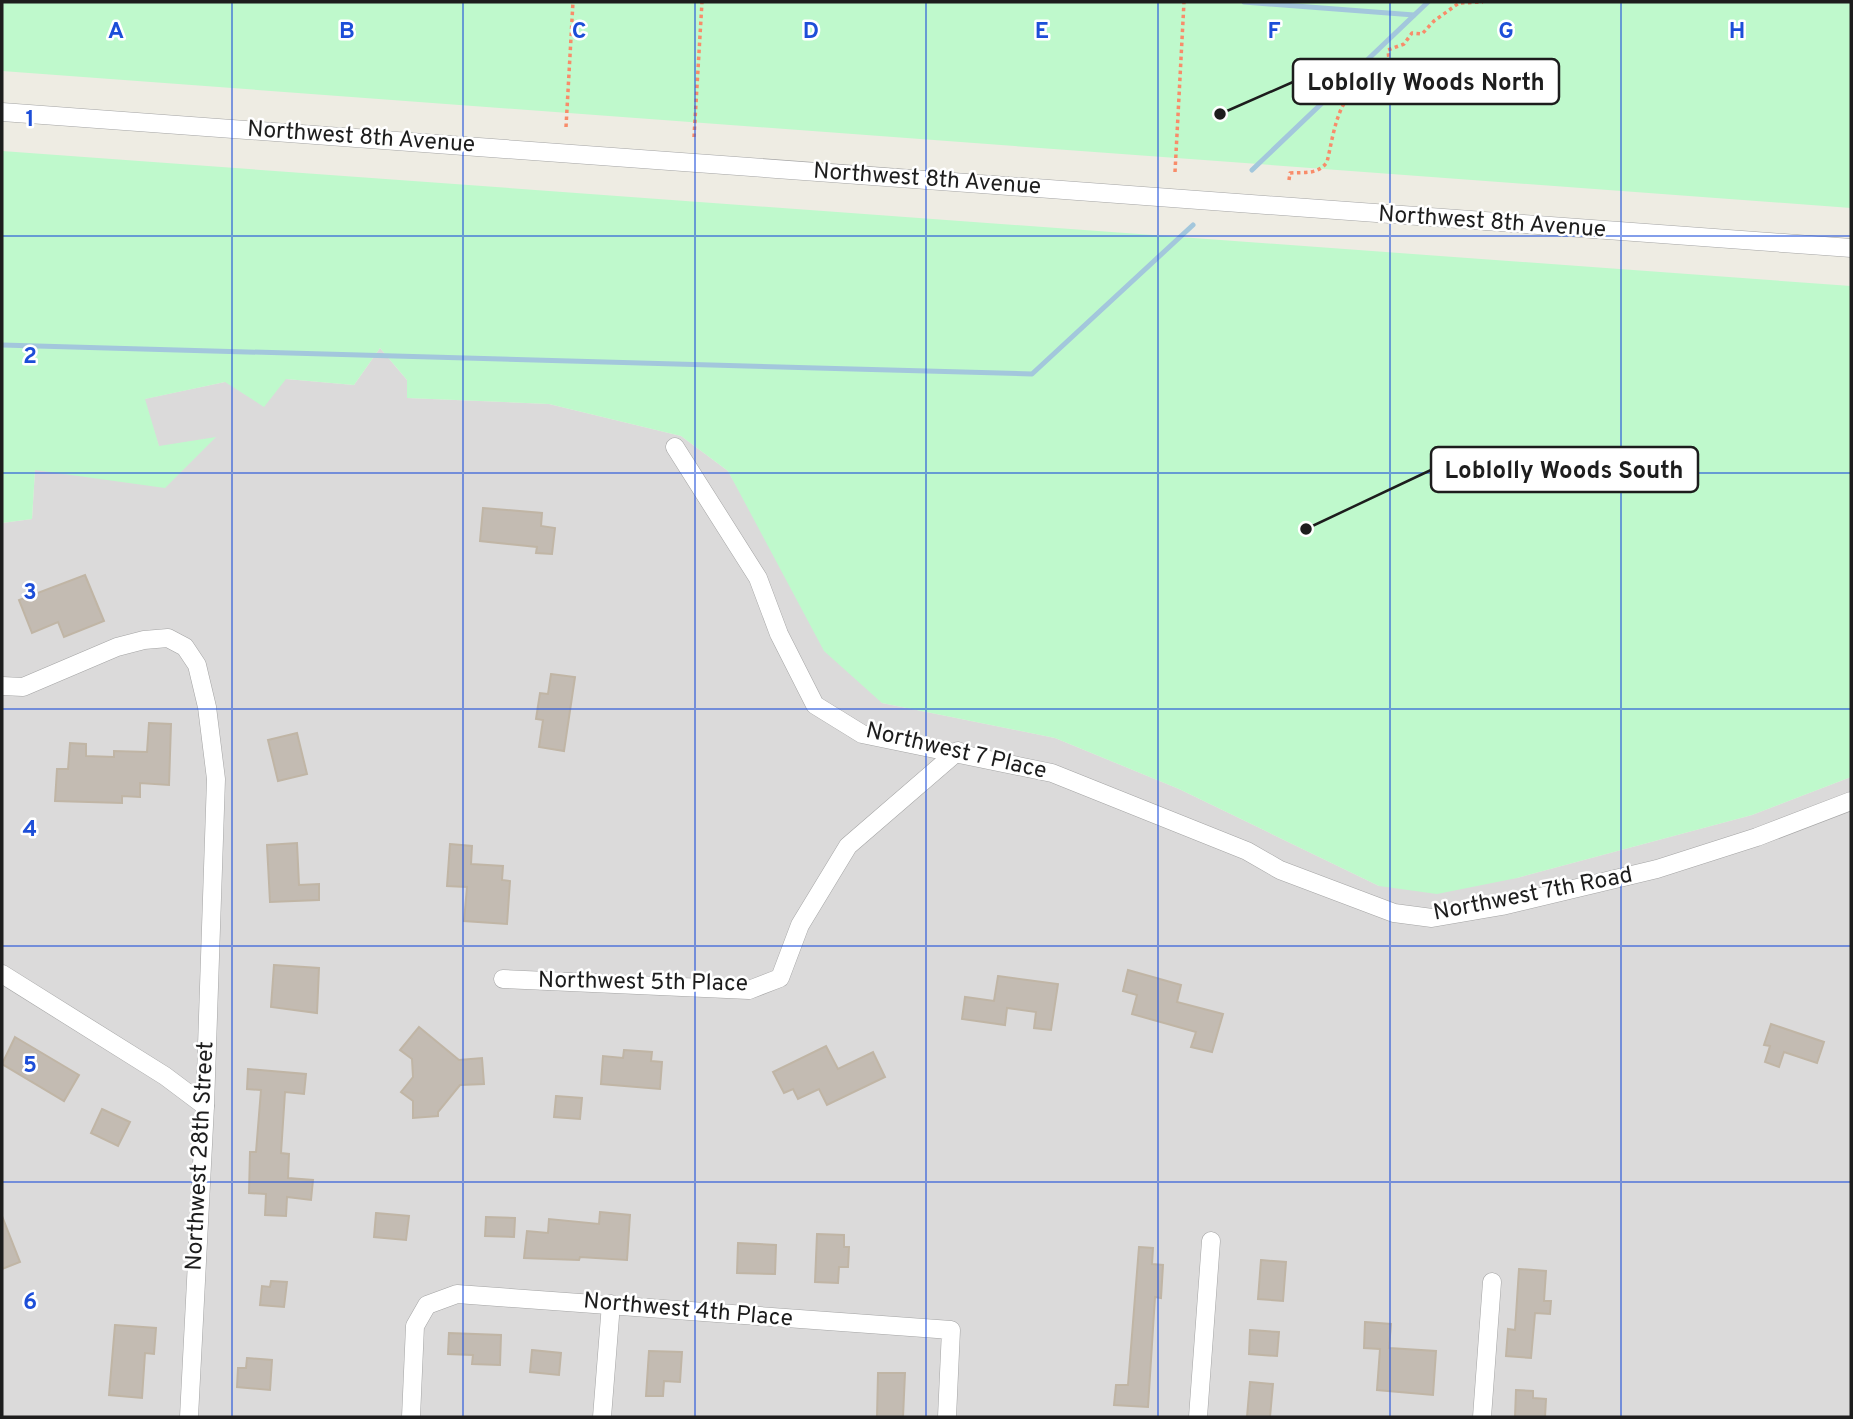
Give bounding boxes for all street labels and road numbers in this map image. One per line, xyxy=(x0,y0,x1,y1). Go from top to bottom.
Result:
street label: Northwest 8th Avenue xyxy=(246,116,476,160)
street label: Northwest 8th Avenue xyxy=(812,158,1042,202)
street label: Northwest 8th Avenue xyxy=(1377,201,1607,245)
street label: Northwest 7 Place xyxy=(863,717,1049,787)
street label: Northwest 7th Road xyxy=(1431,861,1635,929)
street label: Northwest 5th Place xyxy=(538,967,748,999)
street label: Northwest 28th Street xyxy=(181,1040,221,1272)
street label: Northwest 4th Place xyxy=(582,1287,794,1335)

